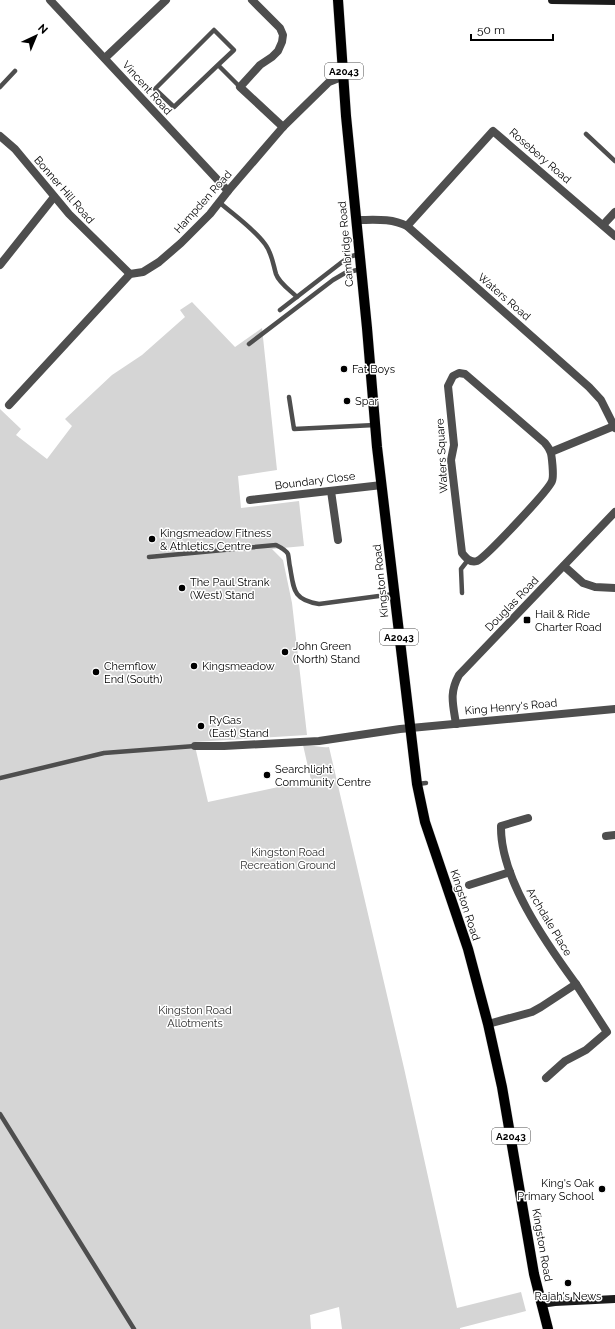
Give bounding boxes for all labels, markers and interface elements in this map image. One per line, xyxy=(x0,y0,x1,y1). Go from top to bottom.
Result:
north arrow xyxy=(16,16,56,56)
scale bar xyxy=(471,16,553,42)
text: N xyxy=(35,22,50,37)
text: 50 m xyxy=(477,23,505,37)
street label: Vincent Road xyxy=(119,58,175,118)
road number: A2043 xyxy=(325,63,363,79)
street label: Rosebery Road xyxy=(507,126,574,186)
street label: Bonner Hill Road xyxy=(31,154,97,226)
street label: Hampden Road xyxy=(171,168,235,236)
street label: Cambridge Road xyxy=(336,200,356,287)
street label: Waters Road xyxy=(475,271,533,323)
place label: Fat Boys xyxy=(352,363,395,376)
marker: Fat Boys xyxy=(339,364,349,374)
place label: Spar xyxy=(355,395,378,408)
marker: Spar xyxy=(342,396,352,406)
street label: Waters Square xyxy=(434,418,450,494)
street label: Boundary Close xyxy=(274,470,356,492)
place label: Kingsmeadow Fitness & Athletics Centre xyxy=(160,527,271,553)
marker: Kingsmeadow Fitness & Athletics Centre xyxy=(147,534,157,544)
street label: Kingston Road xyxy=(371,544,391,618)
street label: Douglas Road xyxy=(483,574,542,634)
place label: The Paul Strank (West) Stand xyxy=(190,576,270,602)
marker: The Paul Strank (West) Stand xyxy=(177,583,187,593)
place label: Hail & Ride Charter Road xyxy=(535,608,602,634)
marker: Hail & Ride Charter Road xyxy=(522,615,532,625)
road number: A2043 xyxy=(380,629,418,645)
place label: John Green (North) Stand xyxy=(293,640,360,666)
marker: John Green (North) Stand xyxy=(280,647,290,657)
place label: Chemflow End (South) xyxy=(104,660,163,686)
place label: Kingsmeadow xyxy=(202,660,275,673)
marker: Kingsmeadow xyxy=(189,661,199,671)
marker: Chemflow End (South) xyxy=(91,667,101,677)
street label: King Henry's Road xyxy=(464,696,558,718)
place label: RyGas (East) Stand xyxy=(209,714,269,740)
marker: RyGas (East) Stand xyxy=(196,721,206,731)
place label: Searchlight Community Centre xyxy=(275,763,372,789)
marker: Searchlight Community Centre xyxy=(262,770,272,780)
park label: Kingston Road Recreation Ground xyxy=(240,846,336,872)
street label: Kingston Road xyxy=(447,868,483,942)
street label: Archdale Place xyxy=(524,886,575,959)
park label: Kingston Road Allotments xyxy=(158,1004,232,1030)
road number: A2043 xyxy=(492,1128,530,1144)
place label: King's Oak Primary School xyxy=(517,1177,594,1203)
marker: King's Oak Primary School xyxy=(597,1184,607,1194)
street label: Kingston Road xyxy=(529,1208,555,1283)
marker: Rajah's News xyxy=(563,1278,573,1288)
place label: Rajah's News xyxy=(535,1290,601,1303)

